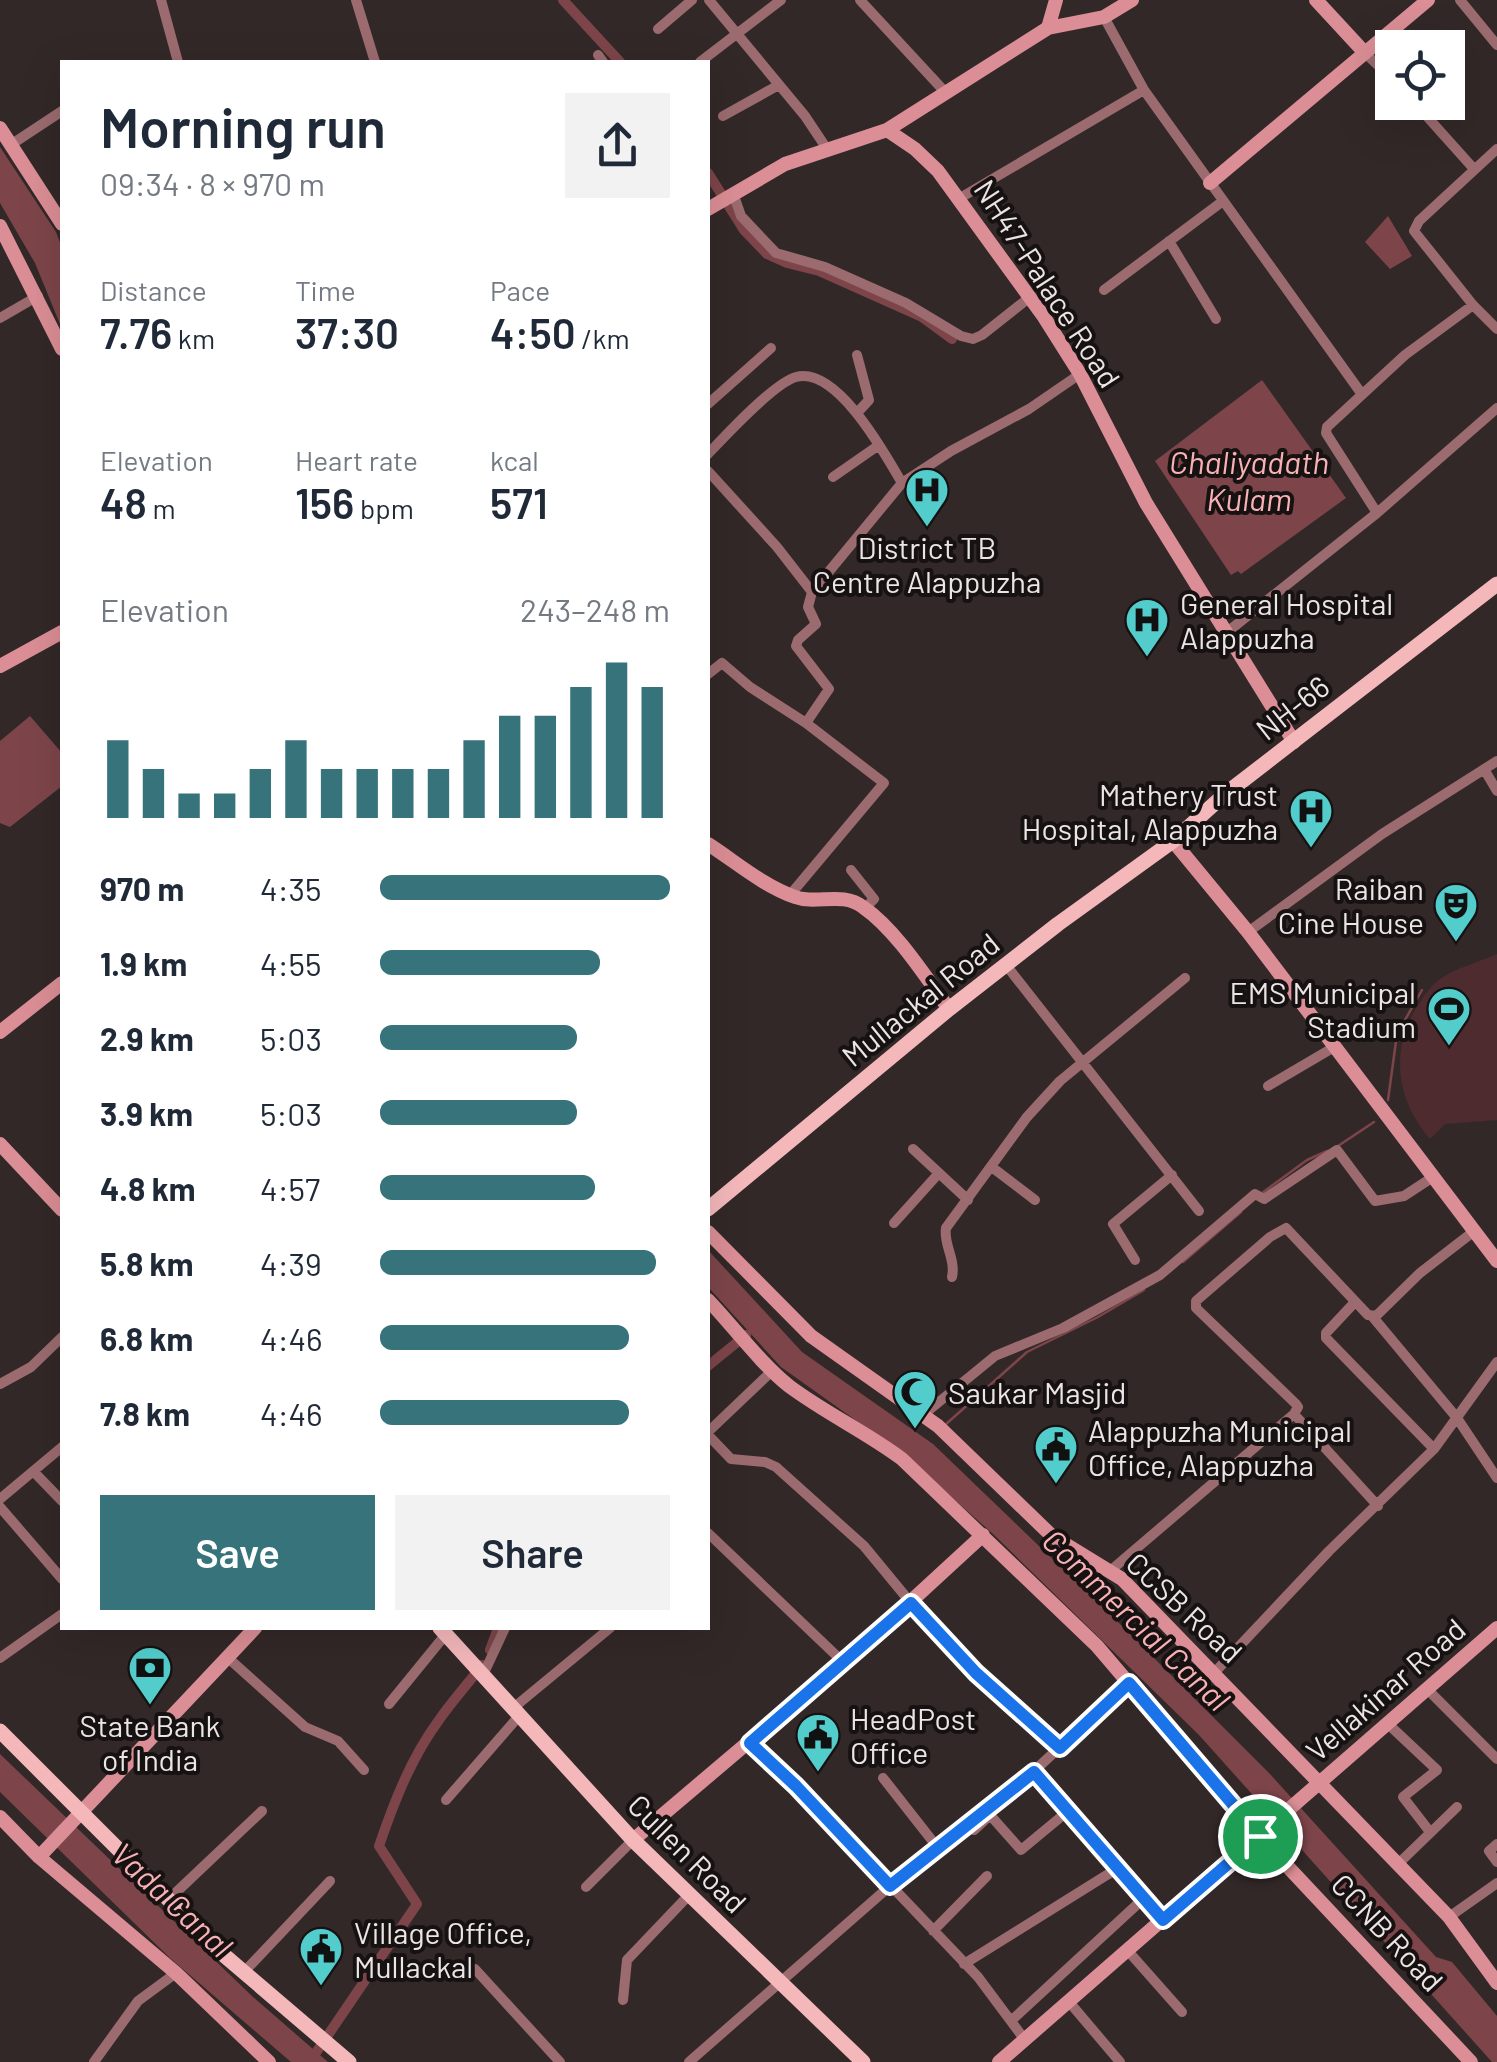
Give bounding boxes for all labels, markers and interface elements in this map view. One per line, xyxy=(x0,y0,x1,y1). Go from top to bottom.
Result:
map controls xyxy=(1375,30,1465,120)
button: locate xyxy=(1375,30,1465,120)
text: Morning run xyxy=(100,93,386,159)
button: share xyxy=(565,93,670,198)
text: 09:34 · 8 × 970 m xyxy=(100,164,325,202)
street label: NH47-Palace Road xyxy=(967,172,1129,394)
text: Distance xyxy=(100,273,207,307)
text: Time xyxy=(295,273,356,307)
text: Pace xyxy=(490,273,550,307)
text: 7.76 xyxy=(100,307,172,357)
text: 37:30 xyxy=(295,307,399,357)
text: 4:50 xyxy=(490,307,576,357)
text: km xyxy=(172,321,215,355)
text: /km xyxy=(576,321,630,355)
water label: Chaliyadath Kulam xyxy=(1169,442,1329,517)
text: Elevation xyxy=(100,443,213,477)
text: Heart rate xyxy=(295,443,418,477)
text: kcal xyxy=(490,443,539,477)
hospital icon: District TB Centre Alappuzha xyxy=(904,467,950,528)
text: 48 xyxy=(100,477,147,527)
text: 156 xyxy=(295,477,354,527)
text: 571 xyxy=(490,477,548,527)
text: m xyxy=(147,491,176,525)
text: bpm xyxy=(354,491,414,525)
place label: District TB Centre Alappuzha xyxy=(813,529,1041,599)
place label: General Hospital Alappuzha xyxy=(1180,585,1393,655)
text: Elevation xyxy=(100,590,229,628)
text: 243–248 m xyxy=(520,590,670,628)
hospital icon: General Hospital Alappuzha xyxy=(1124,597,1170,658)
street label: NH-66 xyxy=(1248,667,1336,747)
place label: Mathery Trust Hospital, Alappuzha xyxy=(1022,776,1278,846)
hospital icon: Mathery Trust Hospital, Alappuzha xyxy=(1288,788,1334,849)
text: 970 m xyxy=(100,869,184,907)
text: 4:35 xyxy=(260,869,321,907)
place label: Raiban Cine House xyxy=(1278,870,1424,940)
theatre icon: Raiban Cine House xyxy=(1433,882,1479,943)
street label: Mullackal Road xyxy=(834,925,1006,1073)
text: 1.9 km xyxy=(100,944,187,982)
text: 4:55 xyxy=(260,944,321,982)
place label: EMS Municipal Stadium xyxy=(1229,974,1416,1044)
sports icon: EMS Municipal Stadium xyxy=(1426,986,1472,1047)
text: 2.9 km xyxy=(100,1019,194,1057)
text: 5:03 xyxy=(260,1019,322,1057)
text: 3.9 km xyxy=(100,1094,193,1132)
text: 5:03 xyxy=(260,1094,322,1132)
text: 4.8 km xyxy=(100,1169,196,1207)
text: 4:57 xyxy=(260,1169,320,1207)
text: 5.8 km xyxy=(100,1244,193,1282)
text: 4:39 xyxy=(260,1244,322,1282)
text: 6.8 km xyxy=(100,1319,193,1357)
text: 4:46 xyxy=(260,1319,323,1357)
mosque icon: Saukar Masjid xyxy=(892,1369,938,1430)
place label: Saukar Masjid xyxy=(948,1374,1126,1410)
text: 7.8 km xyxy=(100,1394,190,1432)
text: 4:46 xyxy=(260,1394,323,1432)
place label: Alappuzha Municipal Office, Alappuzha xyxy=(1088,1412,1352,1482)
public building icon: Alappuzha Municipal Office, Alappuzha xyxy=(1033,1424,1079,1485)
button: Save xyxy=(100,1495,375,1610)
button: Share xyxy=(395,1495,670,1610)
water label: Commercial Canal xyxy=(1036,1520,1238,1718)
street label: CCSB Road xyxy=(1120,1544,1250,1670)
street label: Vellakinar Road xyxy=(1298,1610,1472,1768)
bank icon: State Bank of India xyxy=(127,1645,173,1706)
place label: HeadPost Office xyxy=(850,1700,976,1770)
place label: State Bank of India xyxy=(79,1707,221,1777)
public building icon: HeadPost Office xyxy=(795,1712,841,1773)
street label: Cullen Road xyxy=(621,1786,755,1920)
pin xyxy=(1218,1794,1303,1879)
icon: arrive xyxy=(1233,1809,1288,1864)
water label: Vada Canal xyxy=(105,1834,241,1964)
street label: CCNB Road xyxy=(1325,1866,1451,1998)
place label: Village Office, Mullackal xyxy=(354,1914,532,1984)
public building icon: Village Office, Mullackal xyxy=(298,1926,344,1987)

